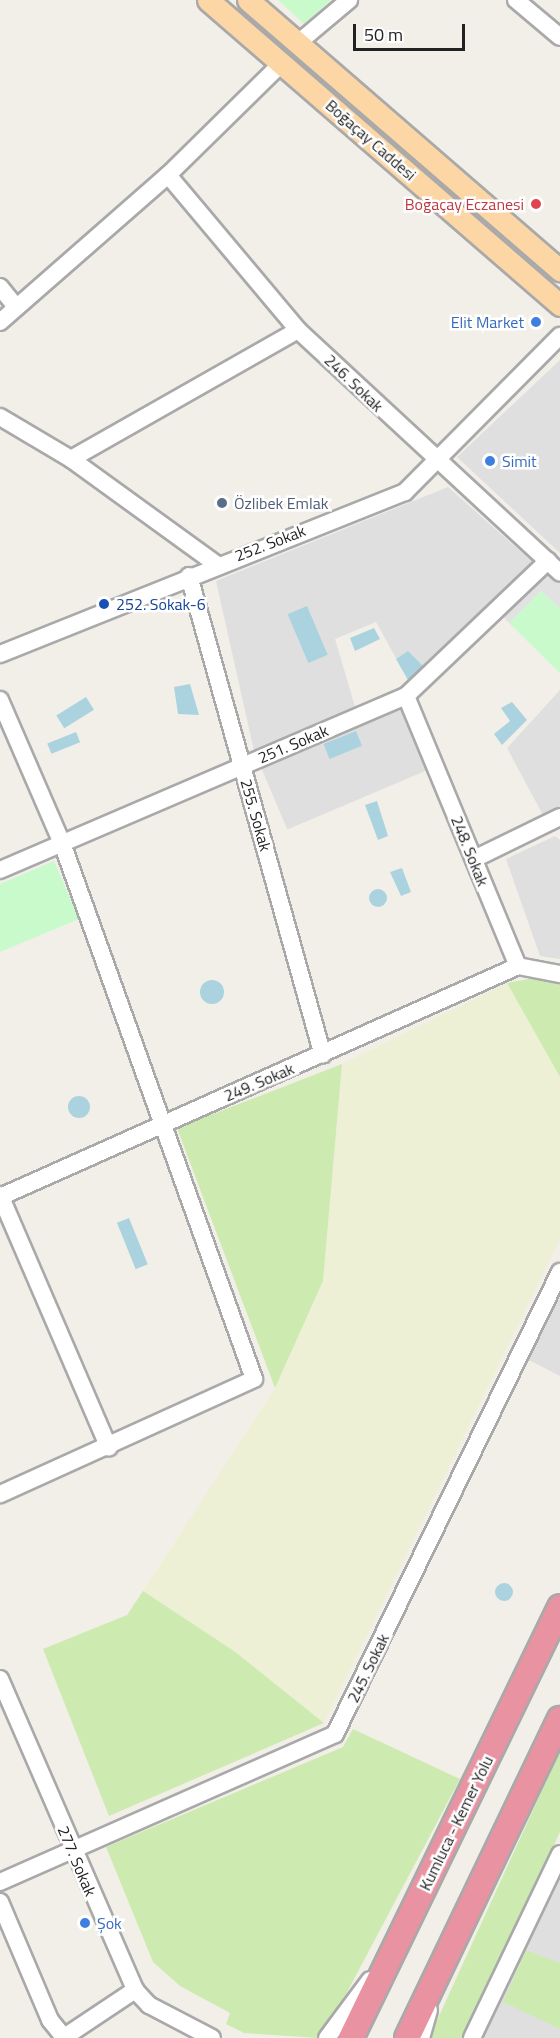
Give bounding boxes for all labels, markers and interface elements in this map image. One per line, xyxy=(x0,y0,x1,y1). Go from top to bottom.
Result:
scale bar xyxy=(356,12,468,50)
text: 50 m xyxy=(364,21,403,48)
street label: Boğaçay Caddesi xyxy=(322,96,420,184)
place label: Boğaçay Eczanesi xyxy=(405,194,524,214)
marker: Boğaçay Eczanesi xyxy=(529,197,543,211)
place label: Elit Market xyxy=(451,312,524,332)
marker: Elit Market xyxy=(529,315,543,329)
street label: 246. Sokak xyxy=(321,350,387,416)
place label: Simit xyxy=(502,451,537,471)
marker: Simit xyxy=(483,454,497,468)
place label: Özlibek Emlak xyxy=(234,493,328,513)
marker: Özlibek Emlak xyxy=(215,496,229,510)
street label: 252. Sokak xyxy=(232,521,308,565)
place label: 252. Sokak-6 xyxy=(116,594,206,614)
marker: 252. Sokak-6 xyxy=(97,597,111,611)
street label: 251. Sokak xyxy=(255,721,331,767)
street label: 255. Sokak xyxy=(237,777,275,853)
street label: 248. Sokak xyxy=(447,813,493,889)
street label: 249. Sokak xyxy=(221,1059,297,1105)
street label: 245. Sokak xyxy=(343,1630,393,1706)
street label: Kumluca - Kemer Yolu xyxy=(415,1752,497,1894)
street label: 277. Sokak xyxy=(54,1823,100,1899)
place label: Şok xyxy=(97,1913,122,1933)
marker: Şok xyxy=(78,1916,92,1930)

